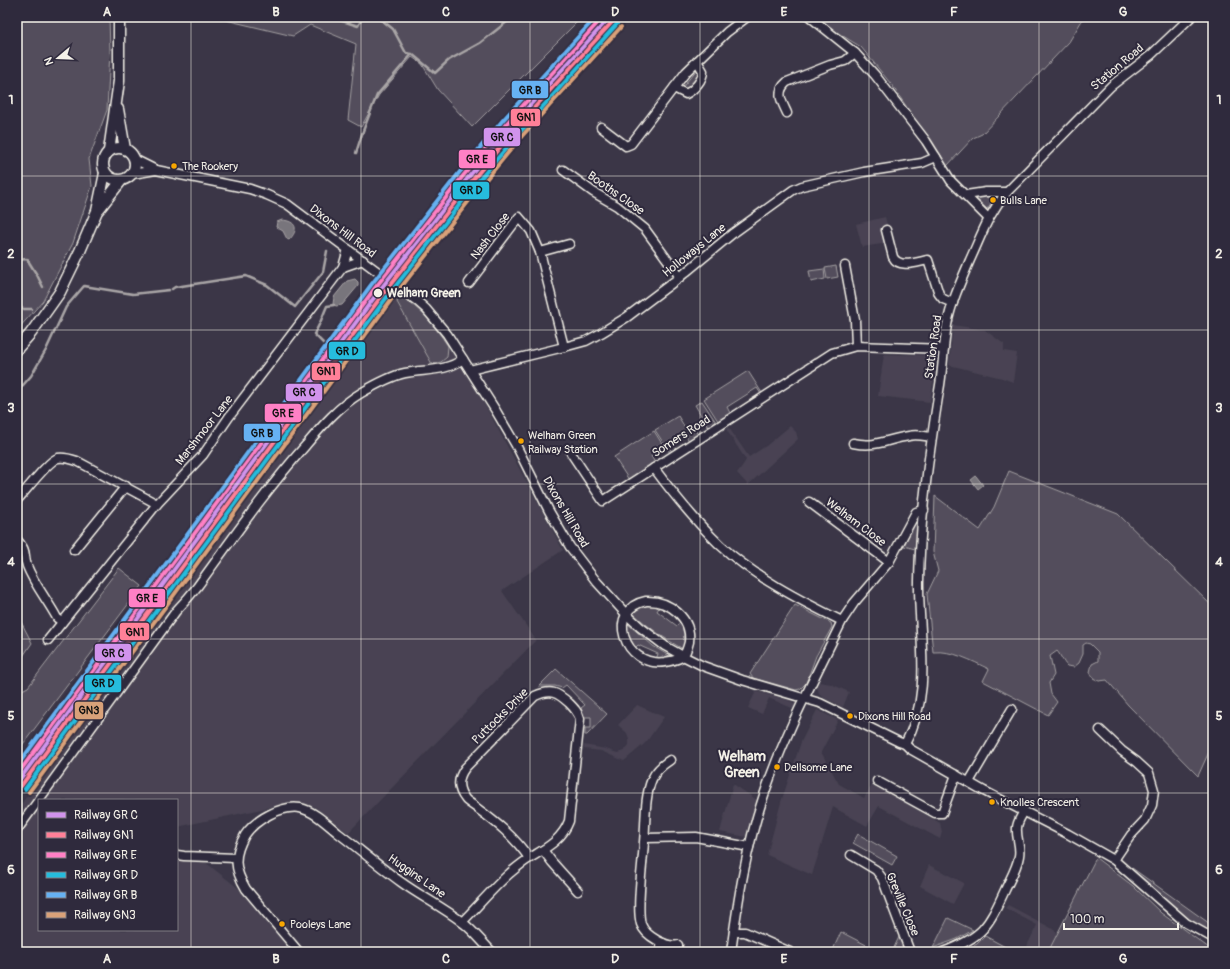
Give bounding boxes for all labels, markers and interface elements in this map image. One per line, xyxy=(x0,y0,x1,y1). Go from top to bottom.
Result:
text: A xyxy=(103,4,112,20)
text: B xyxy=(272,4,280,20)
text: C xyxy=(442,4,450,20)
text: D xyxy=(611,4,619,20)
text: E xyxy=(781,4,788,20)
text: F xyxy=(950,4,958,20)
text: G xyxy=(1119,4,1128,20)
north arrow xyxy=(38,38,78,78)
street label: Station Road xyxy=(1088,41,1147,94)
text: N xyxy=(41,55,56,67)
line badge: GR B xyxy=(511,80,549,99)
text: GR B xyxy=(519,84,541,97)
text: 1 xyxy=(8,92,14,108)
text: 1 xyxy=(1216,92,1222,108)
line badge: GN1 xyxy=(510,108,541,127)
text: GN1 xyxy=(516,111,536,124)
line badge: GR C xyxy=(483,127,521,147)
text: GR C xyxy=(491,131,514,144)
line badge: GR E xyxy=(458,149,496,169)
text: GR E xyxy=(466,153,488,166)
place label: The Rookery xyxy=(182,160,238,173)
marker: The Rookery xyxy=(169,161,179,171)
street label: Booths Close xyxy=(584,168,647,219)
line badge: GR D xyxy=(452,181,490,200)
text: GR D xyxy=(460,184,483,197)
place label: Bulls Lane xyxy=(1000,194,1048,207)
marker: Bulls Lane xyxy=(988,195,998,205)
street label: Dixons Hill Road xyxy=(306,202,379,261)
street label: Nash Close xyxy=(467,210,513,263)
street label: Holloways Lane xyxy=(659,220,729,281)
text: 2 xyxy=(7,246,15,262)
text: 2 xyxy=(1215,246,1223,262)
place label: Welham Green xyxy=(387,286,461,301)
marker: Welham Green xyxy=(372,287,384,299)
street label: Station Road xyxy=(922,314,945,380)
line badge: GR D xyxy=(328,341,366,360)
text: GR D xyxy=(336,345,359,358)
line badge: GN1 xyxy=(311,362,341,381)
text: GN1 xyxy=(316,365,336,378)
line badge: GR C xyxy=(285,383,323,402)
text: GR C xyxy=(293,386,316,399)
street label: Marshmoor Lane xyxy=(172,392,236,468)
text: 3 xyxy=(7,400,15,416)
text: 3 xyxy=(1215,400,1223,416)
line badge: GR E xyxy=(264,403,302,423)
text: GR E xyxy=(272,407,294,420)
street label: Somers Road xyxy=(649,412,713,461)
line badge: GR B xyxy=(243,423,281,442)
text: GR B xyxy=(251,427,273,440)
place label: Welham Green Railway Station xyxy=(528,429,598,456)
marker: Welham Green Railway Station xyxy=(516,436,526,446)
street label: Dixons Hill Road xyxy=(539,474,592,550)
street label: Welham Close xyxy=(823,495,889,550)
text: 4 xyxy=(7,554,15,570)
text: 4 xyxy=(1215,554,1223,570)
line badge: GR E xyxy=(128,588,166,608)
text: GR E xyxy=(136,592,158,605)
line badge: GN1 xyxy=(119,622,150,641)
text: GN1 xyxy=(125,626,145,639)
line badge: GR C xyxy=(94,643,132,662)
text: GR C xyxy=(102,647,125,660)
line badge: GR D xyxy=(84,674,122,693)
text: GR D xyxy=(92,677,115,690)
street label: Puttocks Drive xyxy=(469,685,532,748)
line badge: GN3 xyxy=(74,701,104,720)
text: GN3 xyxy=(79,704,99,717)
text: 5 xyxy=(7,708,15,724)
text: 5 xyxy=(1215,708,1223,724)
place label: Dixons Hill Road xyxy=(858,710,931,723)
marker: Dixons Hill Road xyxy=(845,711,855,721)
district label: Welham Green xyxy=(718,748,766,781)
place label: Dellsome Lane xyxy=(784,761,853,774)
marker: Dellsome Lane xyxy=(772,762,782,772)
place label: Knolles Crescent xyxy=(1000,796,1080,809)
marker: Knolles Crescent xyxy=(987,797,997,807)
legend xyxy=(38,799,178,931)
text: Railway GR C xyxy=(74,808,138,823)
text: Railway GN1 xyxy=(74,828,134,843)
text: Railway GR E xyxy=(74,848,137,863)
street label: Huggins Lane xyxy=(385,851,448,902)
text: 6 xyxy=(7,862,15,878)
text: 6 xyxy=(1215,862,1223,878)
text: Railway GR D xyxy=(74,868,138,883)
street label: Greville Close xyxy=(882,870,923,938)
text: Railway GR B xyxy=(74,888,137,903)
scale bar xyxy=(1064,905,1178,931)
text: Railway GN3 xyxy=(74,908,136,923)
text: 100 m xyxy=(1070,912,1105,927)
place label: Pooleys Lane xyxy=(290,918,351,931)
marker: Pooleys Lane xyxy=(277,919,287,929)
text: A xyxy=(103,951,112,967)
text: B xyxy=(272,951,280,967)
text: C xyxy=(442,951,450,967)
text: D xyxy=(611,951,619,967)
text: E xyxy=(781,951,788,967)
text: F xyxy=(950,951,958,967)
text: G xyxy=(1119,951,1128,967)

